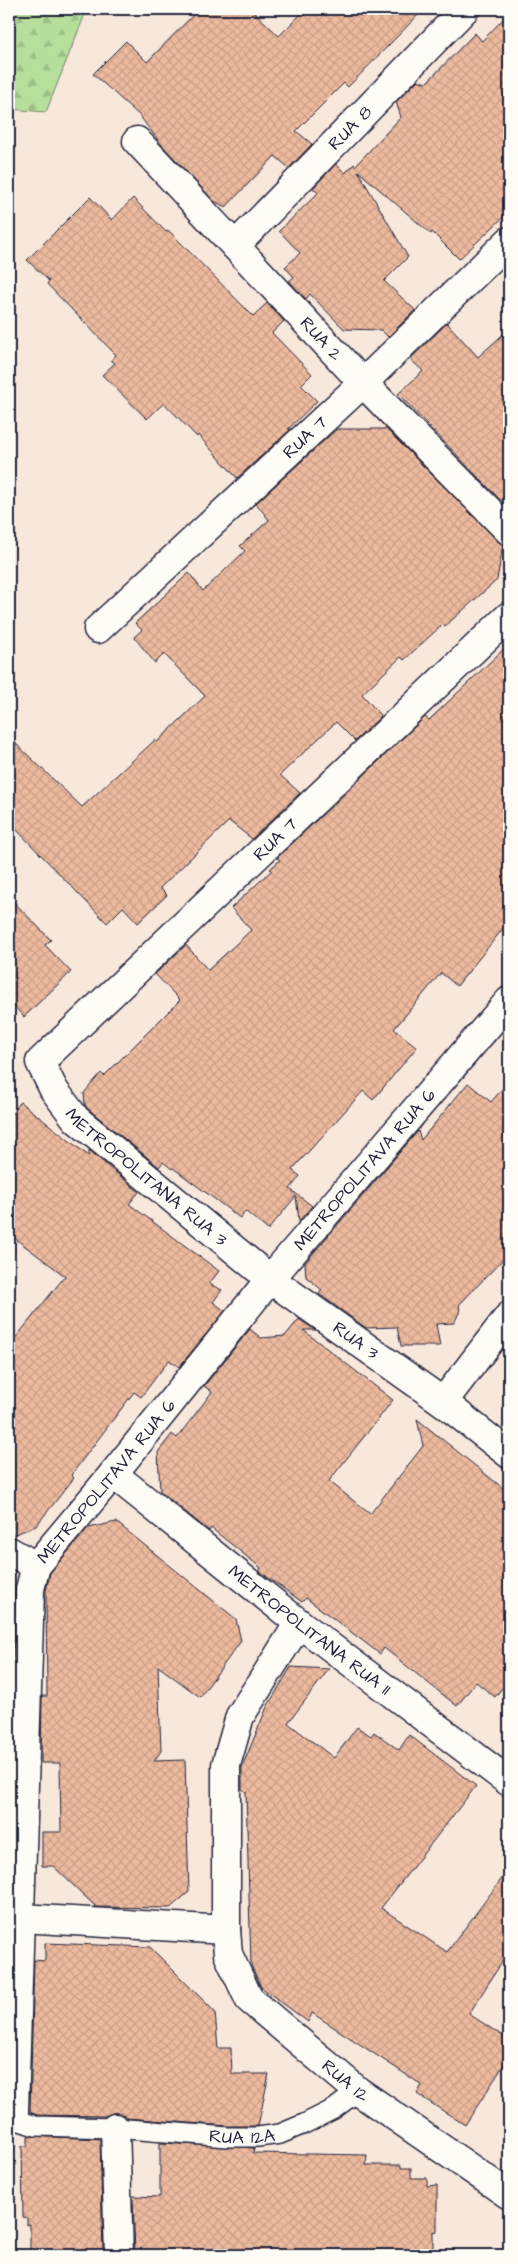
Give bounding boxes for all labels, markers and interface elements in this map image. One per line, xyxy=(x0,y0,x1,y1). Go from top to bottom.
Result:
street label: RUA 8 xyxy=(323,100,378,156)
street label: RUA 2 xyxy=(294,311,348,367)
street label: RUA 7 xyxy=(277,410,333,465)
street label: RUA 7 xyxy=(248,812,303,867)
street label: METROPOLITAVA RUA 6 xyxy=(288,1083,441,1256)
street label: METROPOLITANA RUA 3 xyxy=(59,1103,233,1252)
street label: RUA 3 xyxy=(328,1316,384,1366)
street label: METROPOLITAVA RUA 6 xyxy=(31,1394,182,1569)
street label: METROPOLITANA RUA 11 xyxy=(223,1559,396,1701)
street label: RUA 12 xyxy=(316,2054,374,2108)
street label: RUA 12A xyxy=(208,2123,277,2151)

